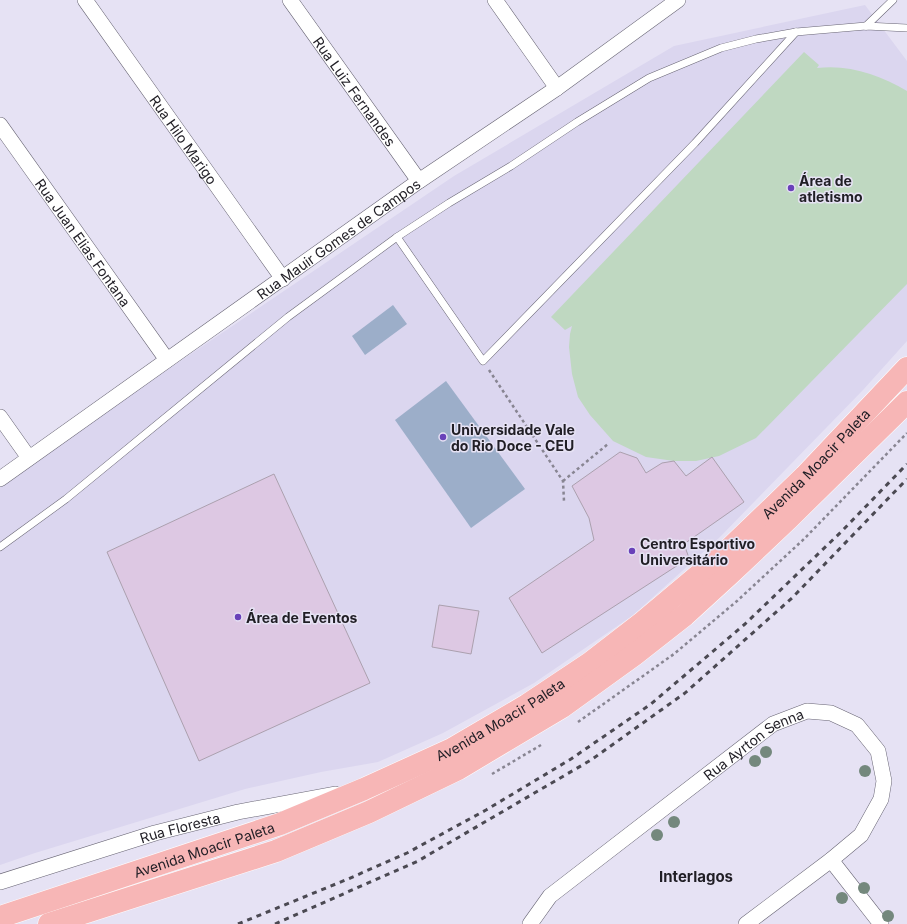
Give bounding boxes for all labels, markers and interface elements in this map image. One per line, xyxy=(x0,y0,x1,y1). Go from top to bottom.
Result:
street label: Rua Luiz Fernandes xyxy=(310,33,400,149)
street label: Rua Hilo Marigo xyxy=(147,92,221,187)
place label: Área de atletismo xyxy=(799,171,863,205)
street label: Rua Juan Elias Fontana xyxy=(32,175,135,310)
street label: Rua Mauir Gomes de Campos xyxy=(253,175,423,302)
marker: Área de atletismo xyxy=(786,183,796,193)
street label: Avenida Moacir Paleta xyxy=(758,405,873,522)
place label: Universidade Vale do Rio Doce - CEU xyxy=(451,421,575,454)
marker: Universidade Vale do Rio Doce - CEU xyxy=(438,432,448,442)
place label: Centro Esportivo Universitário xyxy=(640,535,756,568)
marker: Centro Esportivo Universitário xyxy=(627,546,637,556)
place label: Área de Eventos xyxy=(246,608,357,626)
marker: Área de Eventos xyxy=(233,612,243,622)
street label: Avenida Moacir Paleta xyxy=(433,674,567,764)
street label: Rua Ayrton Senna xyxy=(700,705,806,783)
street label: Rua Floresta xyxy=(137,808,222,846)
street label: Avenida Moacir Paleta xyxy=(132,818,277,880)
district label: Interlagos xyxy=(659,867,733,886)

